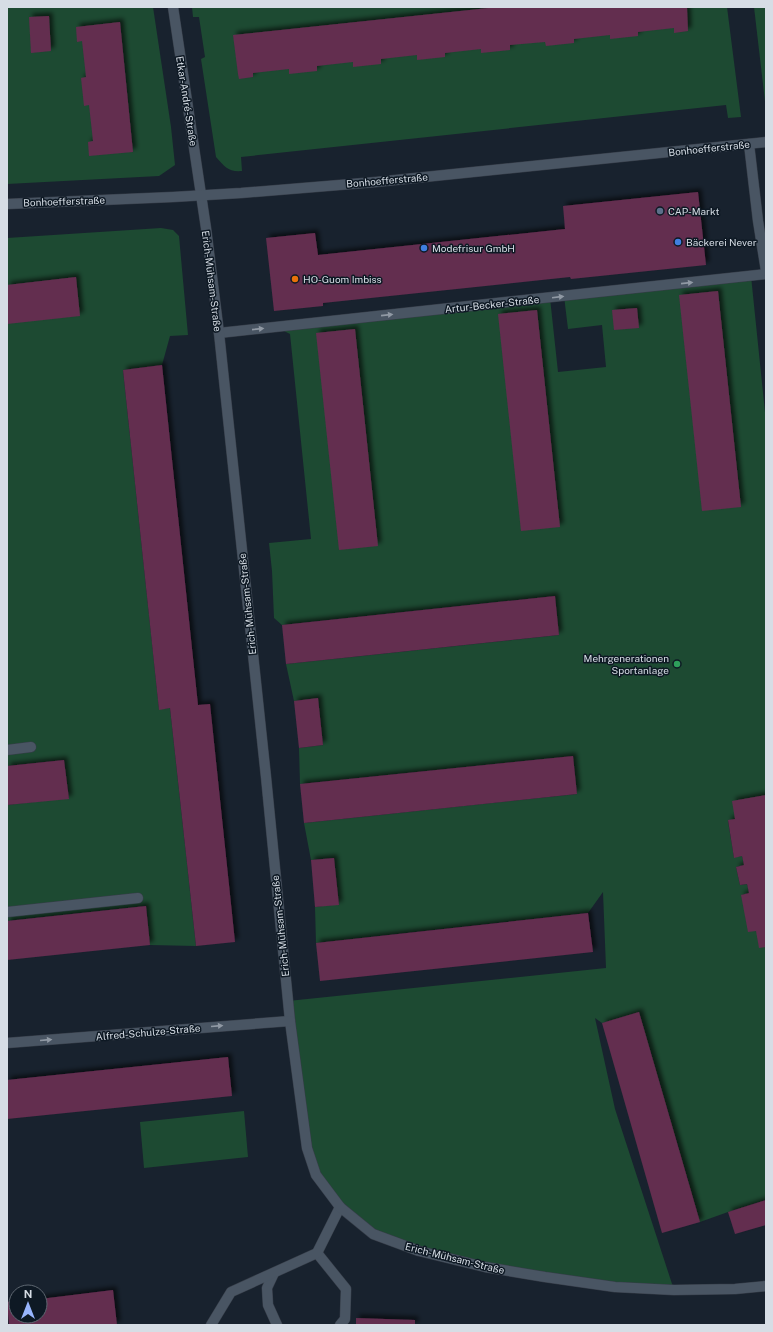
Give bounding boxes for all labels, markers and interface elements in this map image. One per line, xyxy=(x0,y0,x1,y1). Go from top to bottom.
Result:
street label: Etkar-André-Straße xyxy=(174,55,200,147)
street label: Bonhoefferstraße xyxy=(668,138,751,158)
street label: Bonhoefferstraße xyxy=(346,170,429,190)
street label: Bonhoefferstraße xyxy=(23,194,105,208)
place label: CAP-Markt xyxy=(668,205,719,217)
marker: CAP-Markt xyxy=(655,206,665,216)
street label: Erich-Mühsam-Straße xyxy=(200,230,224,333)
place label: Bäckerei Never xyxy=(686,236,757,248)
marker: Bäckerei Never xyxy=(673,237,683,247)
place label: Modefrisur GmbH xyxy=(432,242,515,254)
marker: Modefrisur GmbH xyxy=(419,243,429,253)
place label: HO-Guom Imbiss xyxy=(303,273,382,285)
marker: HO-Guom Imbiss xyxy=(290,274,300,284)
one-way arrow xyxy=(681,280,693,286)
street label: Artur-Becker-Straße xyxy=(444,293,540,315)
one-way arrow xyxy=(552,294,564,300)
one-way arrow xyxy=(381,312,393,319)
one-way arrow xyxy=(252,326,264,333)
street label: Erich-Mühsam-Straße xyxy=(236,552,258,655)
place label: Mehrgenerationen Sportanlage xyxy=(584,652,669,676)
marker: Mehrgenerationen Sportanlage xyxy=(672,659,682,669)
street label: Erich-Mühsam-Straße xyxy=(269,874,291,977)
street label: Alfred-Schulze-Straße xyxy=(95,1021,201,1043)
one-way arrow xyxy=(211,1023,223,1029)
one-way arrow xyxy=(40,1036,52,1043)
street label: Erich-Mühsam-Straße xyxy=(404,1240,506,1276)
north arrow xyxy=(8,1284,48,1324)
text: N xyxy=(24,1288,32,1300)

